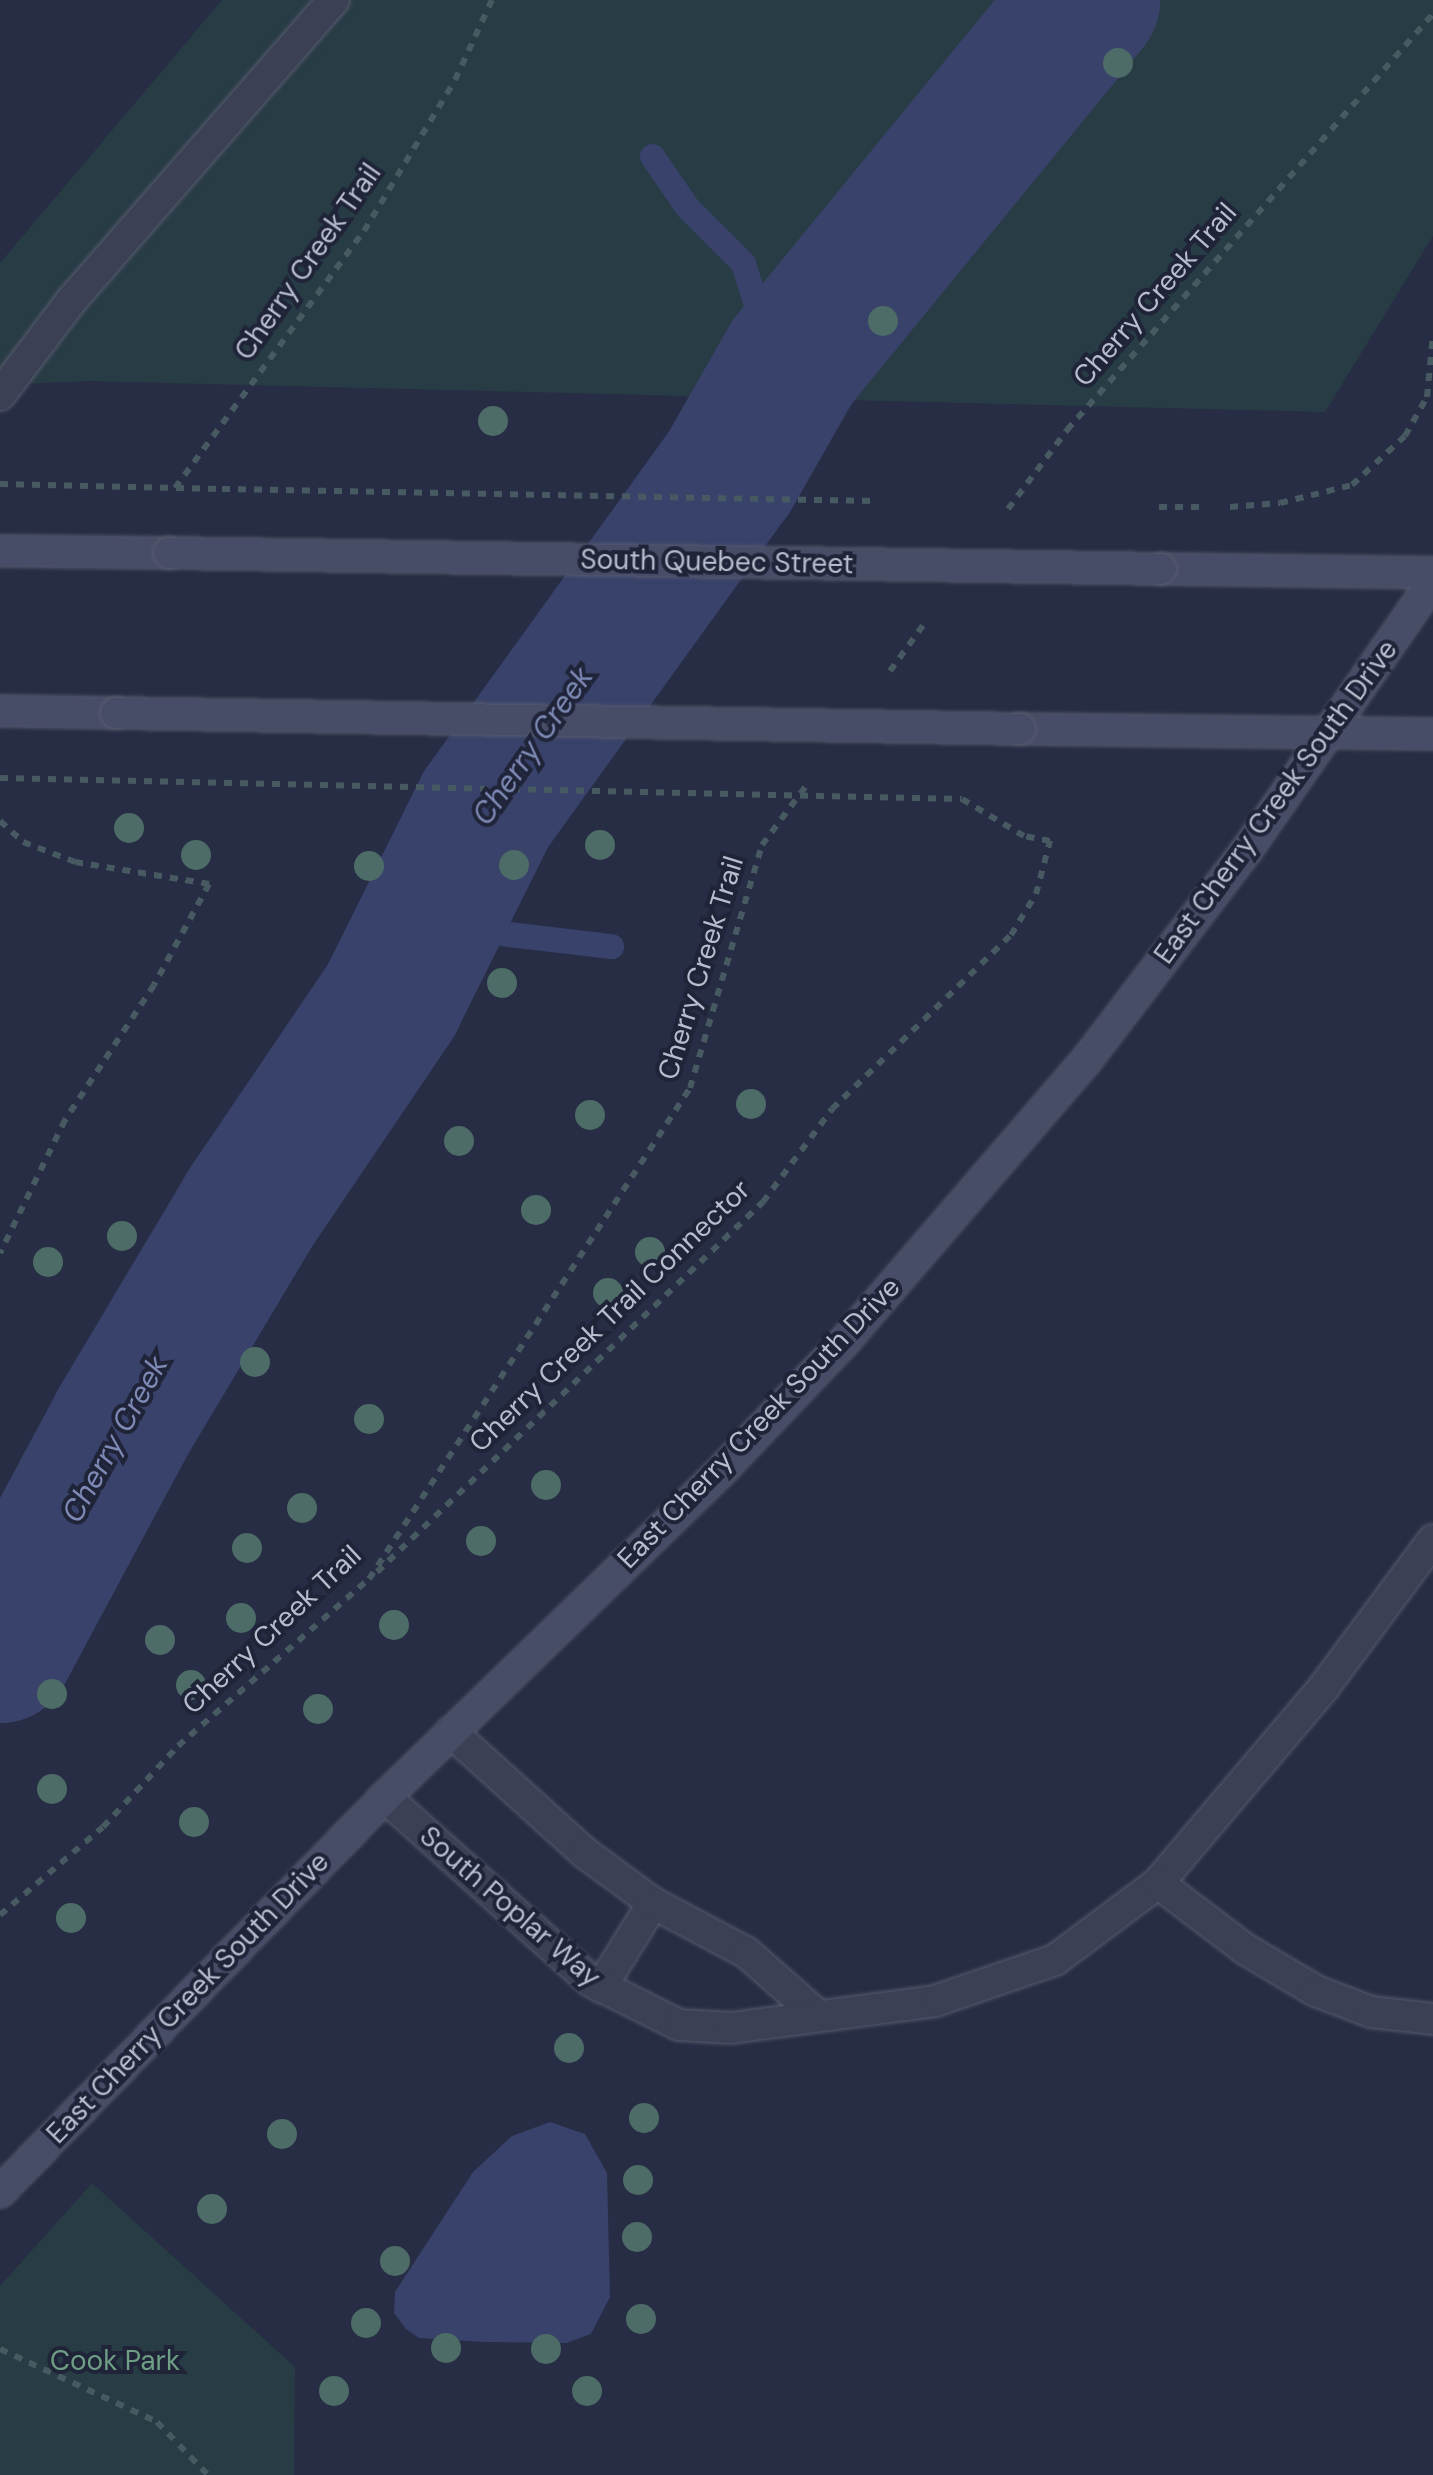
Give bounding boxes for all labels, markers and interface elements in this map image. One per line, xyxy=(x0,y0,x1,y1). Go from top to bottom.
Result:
street label: Cherry Creek Trail xyxy=(228,157,388,367)
street label: Cherry Creek Trail xyxy=(1066,197,1244,393)
street label: South Quebec Street xyxy=(580,543,854,581)
street label: East Cherry Creek South Drive xyxy=(1147,634,1405,970)
water label: Cherry Creek xyxy=(465,660,601,832)
street label: Cherry Creek Trail xyxy=(651,852,751,1084)
street label: Cherry Creek Trail Connector xyxy=(463,1173,757,1459)
street label: East Cherry Creek South Drive xyxy=(611,1270,907,1576)
water label: Cherry Creek xyxy=(54,1349,176,1529)
street label: Cherry Creek Trail xyxy=(176,1539,368,1721)
street label: South Poplar Way xyxy=(413,1819,607,1995)
street label: East Cherry Creek South Drive xyxy=(40,1845,336,2151)
park label: Cook Park xyxy=(50,2344,180,2378)

